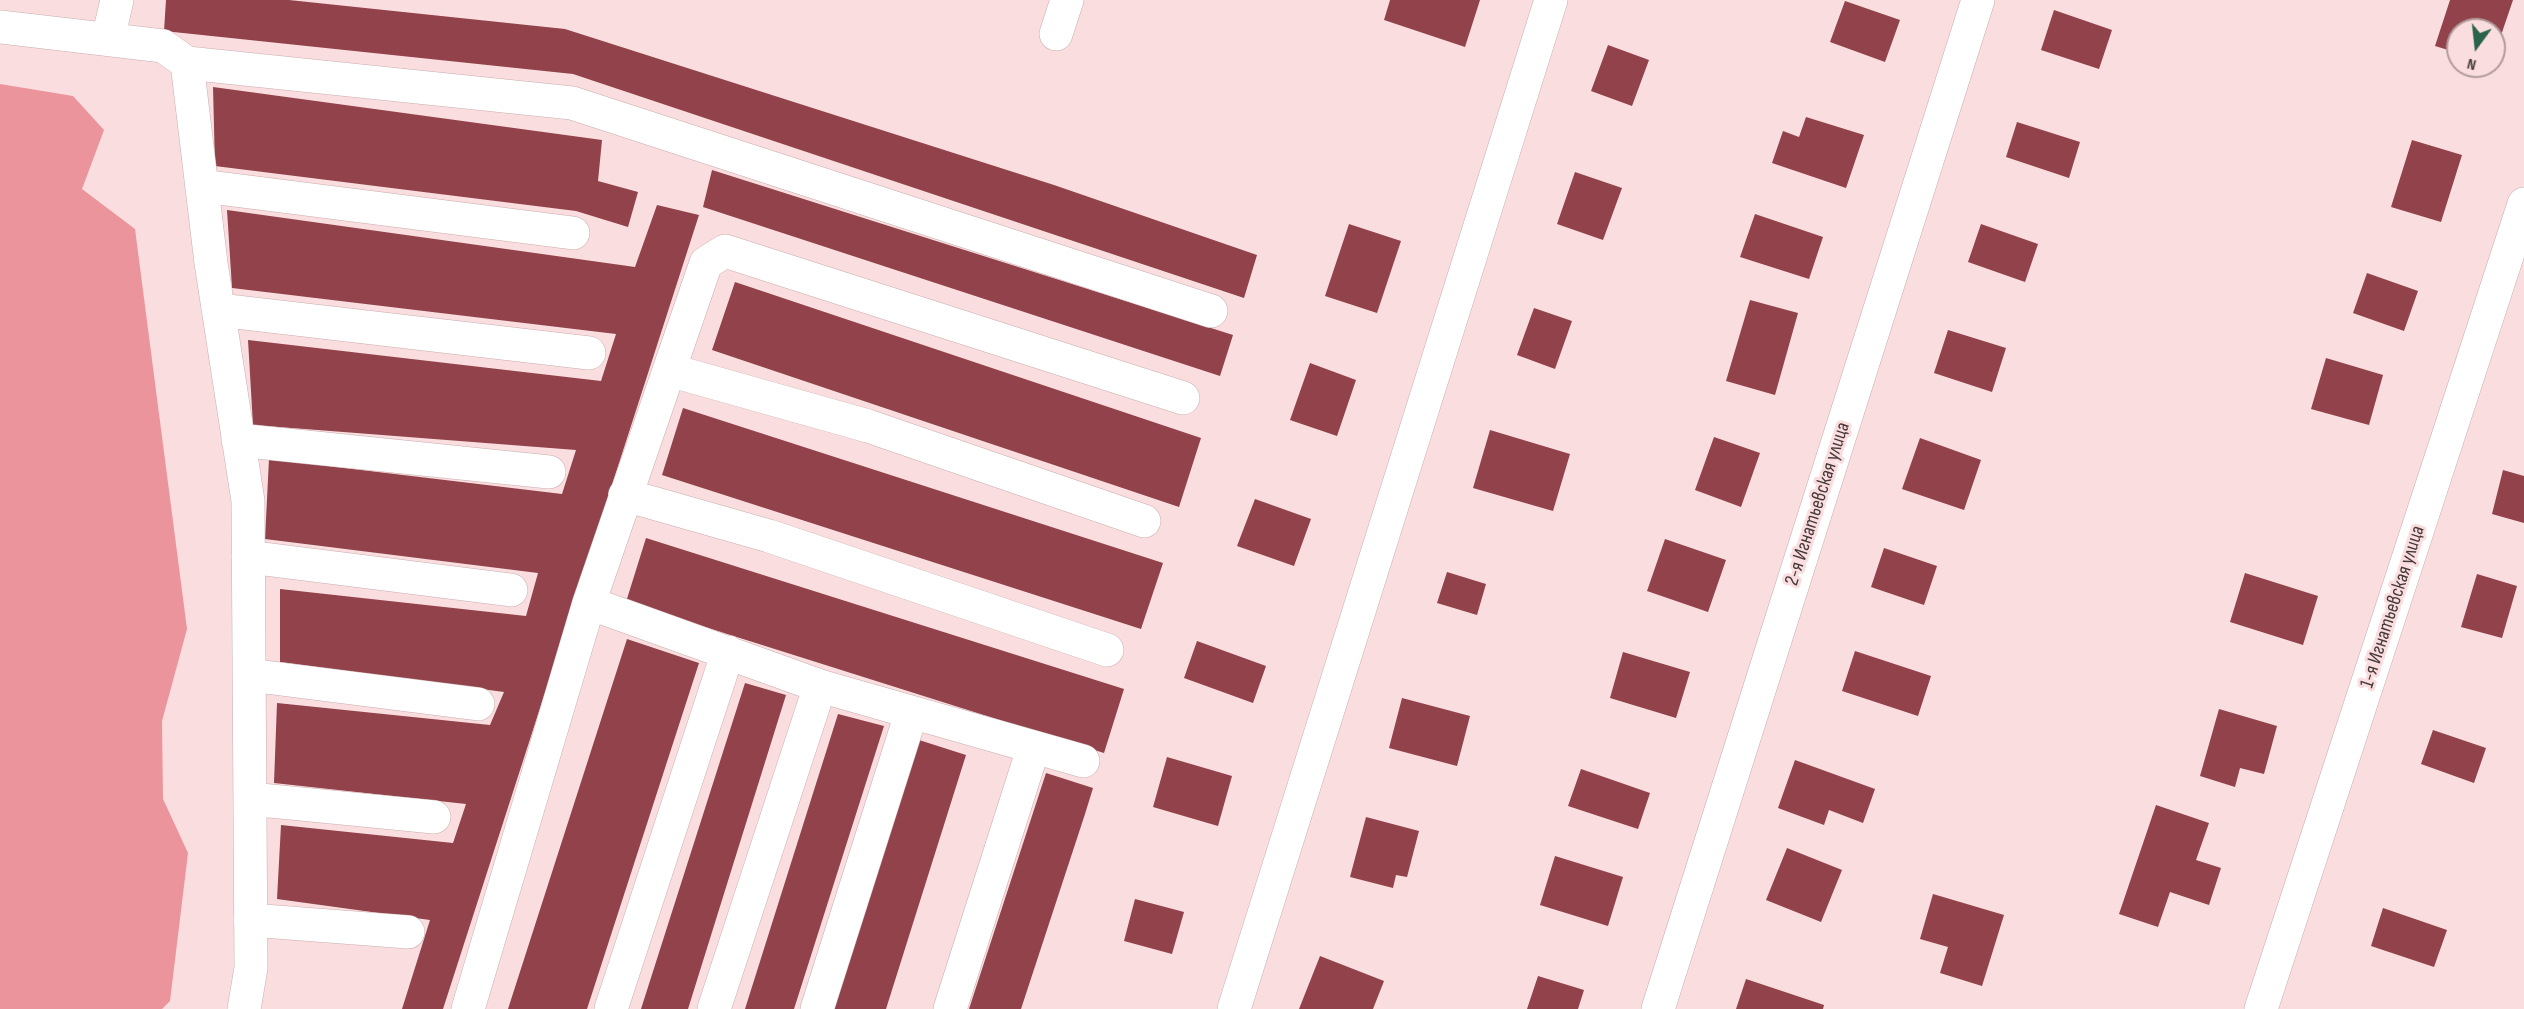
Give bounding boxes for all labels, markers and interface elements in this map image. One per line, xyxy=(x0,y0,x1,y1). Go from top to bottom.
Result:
north arrow xyxy=(2446,18,2506,78)
text: N xyxy=(2465,54,2478,74)
street label: 2-я Игнатьевская улица xyxy=(1780,419,1856,589)
street label: 1-я Игнатьевская улица xyxy=(2355,523,2431,691)

